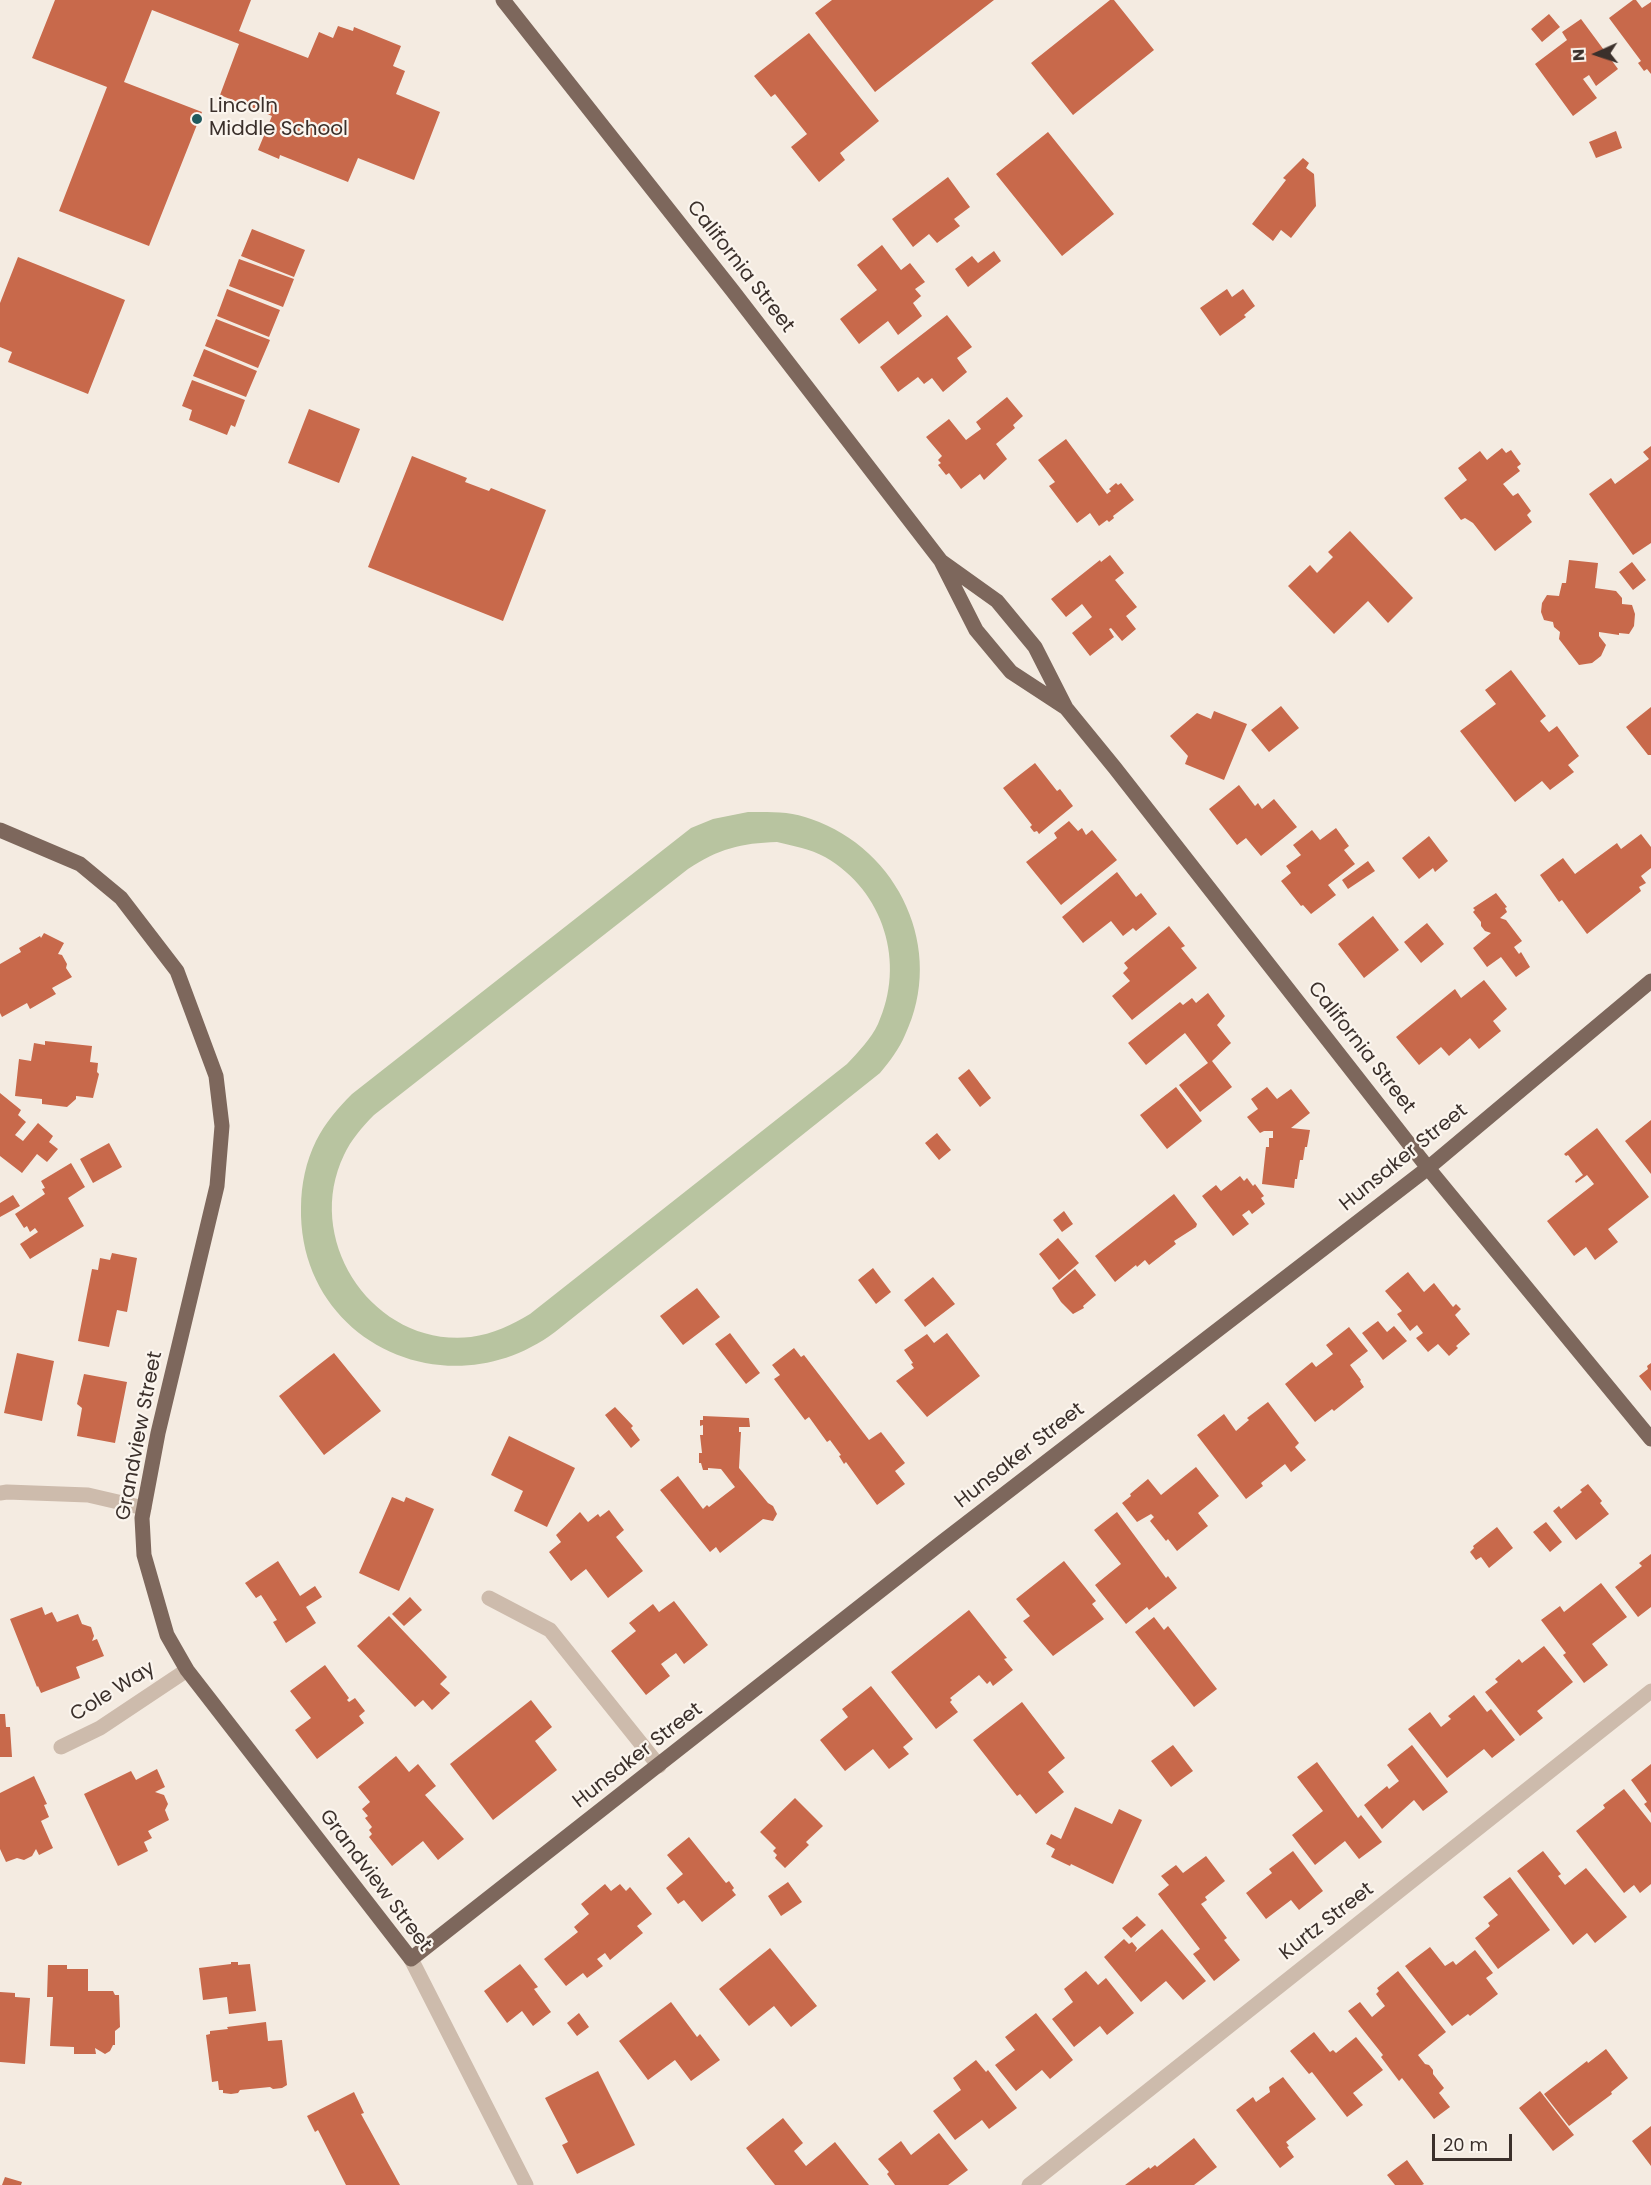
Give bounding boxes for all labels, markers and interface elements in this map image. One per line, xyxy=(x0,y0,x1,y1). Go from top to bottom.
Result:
north arrow xyxy=(1567,24,1627,84)
text: N xyxy=(1567,48,1590,62)
place label: Lincoln Middle School xyxy=(209,95,348,142)
marker: Lincoln Middle School xyxy=(190,112,204,126)
street label: California Street xyxy=(681,196,799,338)
street label: California Street xyxy=(1302,977,1420,1119)
street label: Hunsaker Street xyxy=(1335,1099,1473,1217)
street label: Grandview Street xyxy=(112,1349,168,1523)
street label: Hunsaker Street xyxy=(951,1398,1089,1514)
street label: Cole Way xyxy=(66,1657,160,1727)
street label: Hunsaker Street xyxy=(569,1698,707,1814)
street label: Grandview Street xyxy=(314,1805,436,1957)
street label: Kurtz Street xyxy=(1275,1878,1379,1966)
scale bar xyxy=(1435,2122,1514,2160)
text: 20 m xyxy=(1443,2132,1488,2157)

